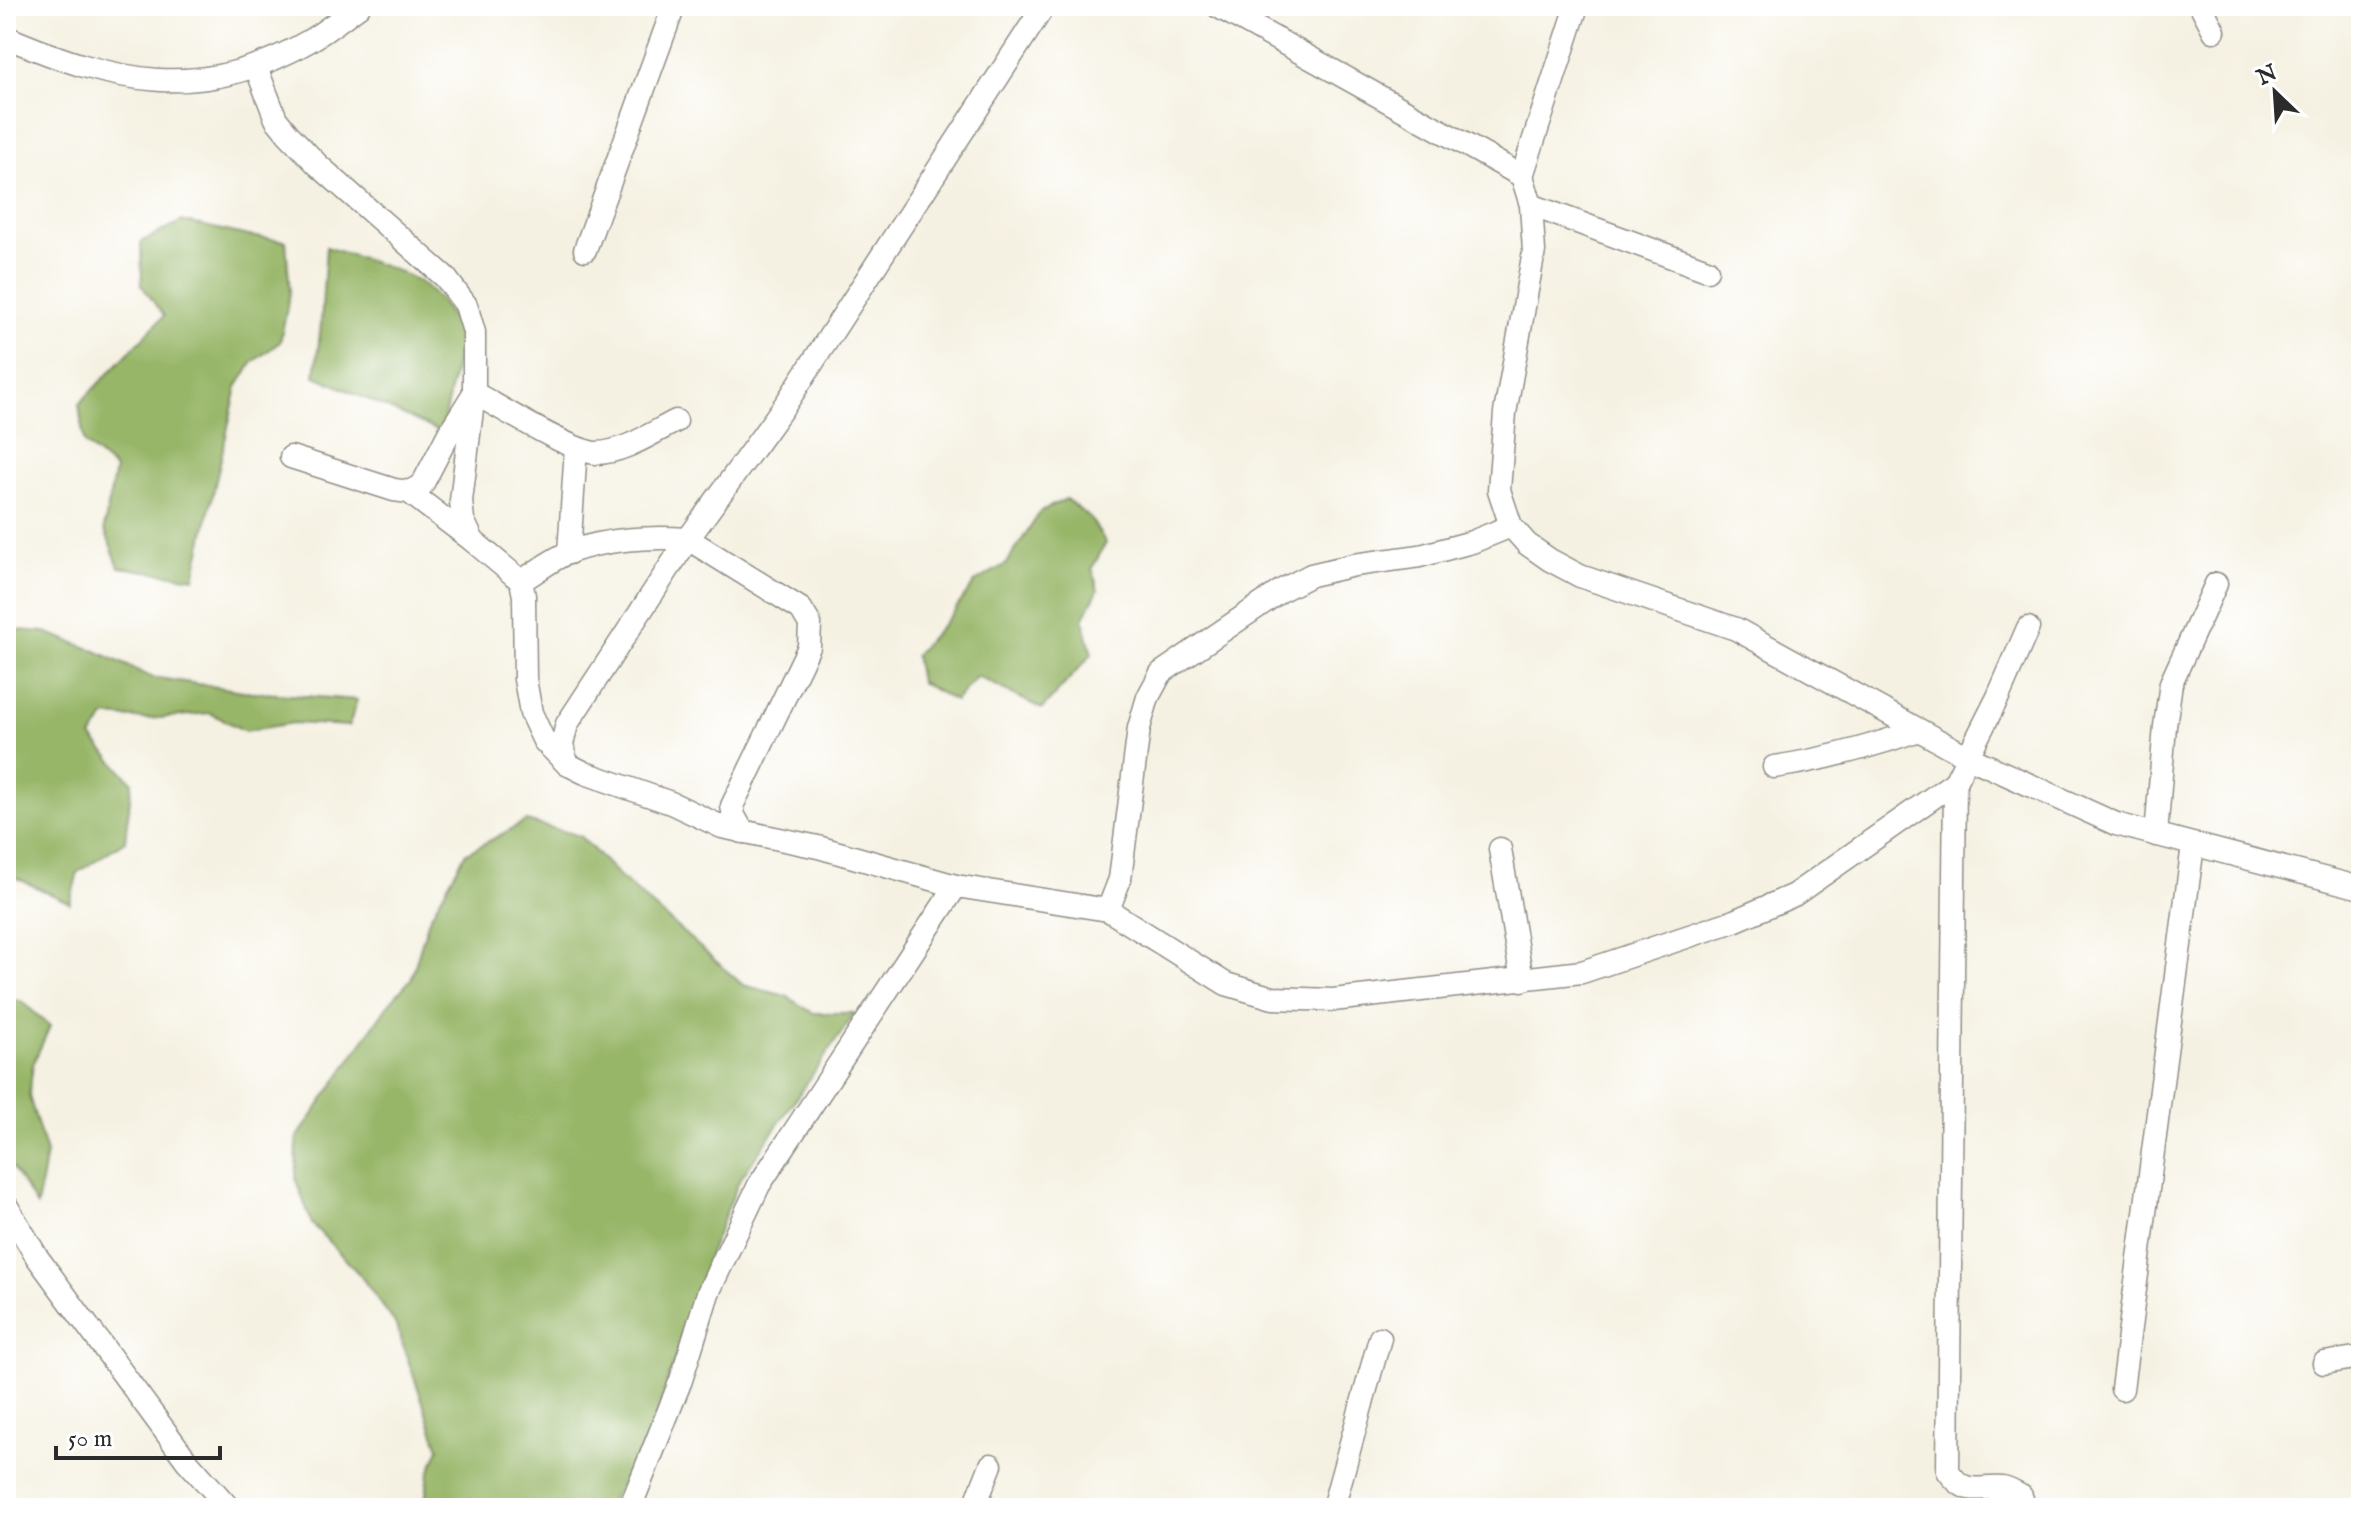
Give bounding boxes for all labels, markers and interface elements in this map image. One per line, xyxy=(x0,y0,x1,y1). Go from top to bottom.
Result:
north arrow xyxy=(2235,52,2315,132)
text: N xyxy=(2252,59,2282,93)
scale bar xyxy=(56,1410,220,1460)
text: 50 m xyxy=(68,1424,112,1455)

